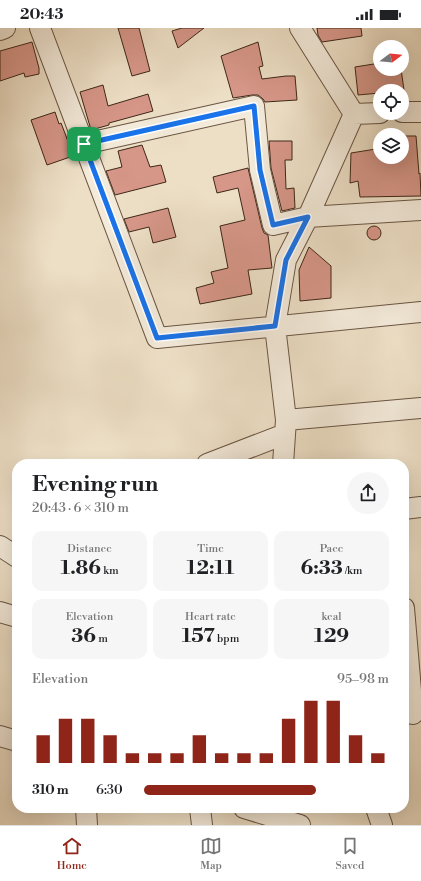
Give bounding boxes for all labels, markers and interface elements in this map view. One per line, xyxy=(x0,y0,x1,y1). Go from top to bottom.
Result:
text: 20:43 xyxy=(20,5,63,24)
north arrow xyxy=(373,40,409,76)
map controls xyxy=(373,40,409,164)
button: locate xyxy=(373,84,409,120)
pin xyxy=(67,127,101,161)
button: layers xyxy=(373,128,409,164)
icon: arrive xyxy=(73,133,95,155)
text: Evening run xyxy=(32,471,158,498)
button: share xyxy=(347,472,389,514)
text: 20:43 · 6 × 310 m xyxy=(32,500,129,516)
text: Distance xyxy=(67,542,112,556)
text: Time xyxy=(197,542,224,556)
text: Pace xyxy=(320,542,343,556)
text: 1.86 xyxy=(60,556,101,581)
text: 12:11 xyxy=(187,556,234,581)
text: 6:33 xyxy=(301,556,343,581)
text: km xyxy=(101,564,119,578)
text: /km xyxy=(343,564,362,578)
text: Elevation xyxy=(66,610,113,624)
text: Heart rate xyxy=(185,610,236,624)
text: kcal xyxy=(322,610,341,624)
text: 36 xyxy=(71,624,96,649)
text: 157 xyxy=(182,624,215,649)
text: 129 xyxy=(314,624,349,649)
text: m xyxy=(96,632,108,646)
text: bpm xyxy=(215,632,239,646)
text: Elevation xyxy=(32,671,88,687)
text: 95–98 m xyxy=(337,671,389,687)
text: 310 m xyxy=(32,782,69,798)
text: 6:30 xyxy=(96,782,123,798)
tab: Home xyxy=(57,835,87,873)
tab: Map xyxy=(200,835,222,873)
tab: Saved xyxy=(335,835,364,873)

